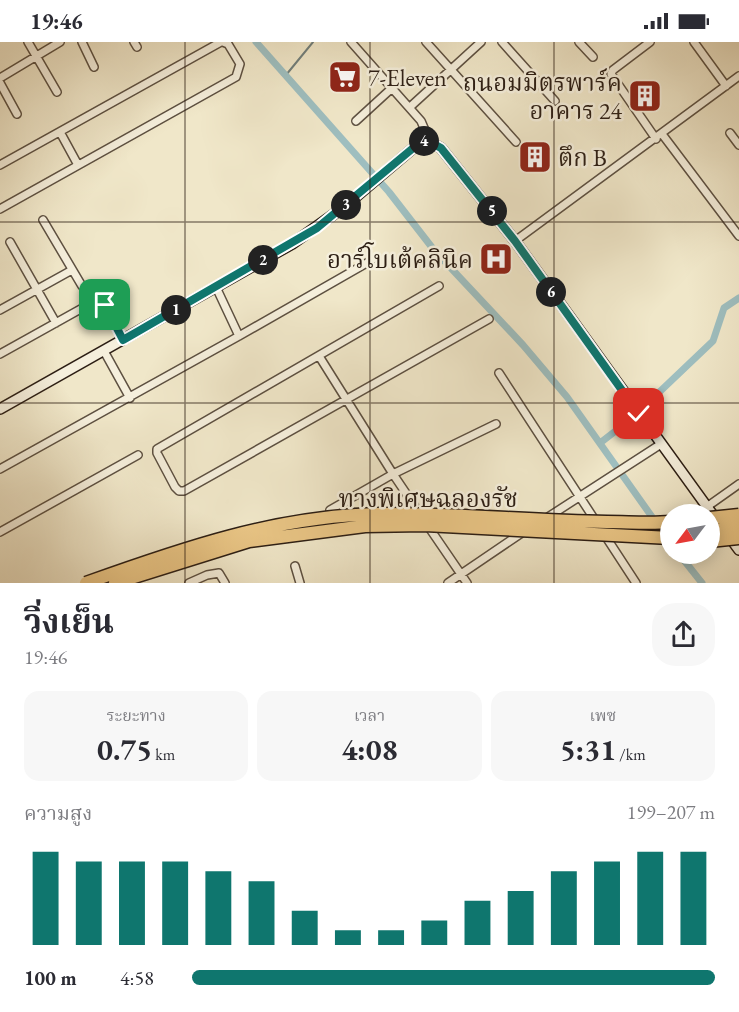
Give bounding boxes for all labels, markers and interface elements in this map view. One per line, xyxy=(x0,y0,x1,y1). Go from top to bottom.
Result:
text: 19:46 xyxy=(30,7,83,36)
supermarket icon: 7-Eleven xyxy=(327,59,363,95)
place label: 7-Eleven xyxy=(368,62,447,93)
place label: ถนอมมิตรพาร์ค อาคาร 24 xyxy=(463,67,622,126)
building icon: ถนอมมิตรพาร์ค อาคาร 24 xyxy=(627,78,663,114)
pin: 4 xyxy=(409,126,439,156)
text: 4 xyxy=(420,130,428,151)
building icon: ตึก B xyxy=(517,139,553,175)
place label: ตึก B xyxy=(558,142,607,173)
pin: 3 xyxy=(331,190,361,220)
text: 3 xyxy=(342,194,350,215)
pin: 5 xyxy=(477,196,507,226)
text: 5 xyxy=(488,200,496,221)
hospital icon: อาร์โบเต้คลินิค xyxy=(478,241,514,277)
place label: อาร์โบเต้คลินิค xyxy=(327,242,473,275)
pin: 2 xyxy=(248,245,278,275)
text: 2 xyxy=(259,249,267,270)
pin: 6 xyxy=(536,277,566,307)
pin xyxy=(79,279,130,330)
text: 6 xyxy=(547,281,555,302)
icon: arrive xyxy=(88,288,121,321)
pin: 1 xyxy=(161,295,191,325)
text: 1 xyxy=(172,299,180,320)
pin xyxy=(613,388,664,439)
icon: check xyxy=(622,397,655,430)
street label: ทางพิเศษฉลองรัช xyxy=(338,483,518,514)
north arrow xyxy=(660,504,720,564)
map controls xyxy=(660,504,720,564)
text: วิ่งเย็น xyxy=(24,600,114,643)
button: share xyxy=(652,603,715,666)
text: 19:46 xyxy=(24,644,67,670)
text: ระยะทาง xyxy=(107,705,166,726)
text: เวลา xyxy=(354,705,385,726)
text: เพซ xyxy=(589,705,616,726)
text: 0.75 xyxy=(97,730,152,769)
text: 4:08 xyxy=(341,730,398,769)
text: 5:31 xyxy=(560,730,616,769)
text: km xyxy=(152,744,175,765)
text: /km xyxy=(616,744,646,765)
text: 199–207 m xyxy=(627,799,715,825)
text: ความสูง xyxy=(24,800,92,826)
text: 100 m xyxy=(24,965,77,991)
text: 4:58 xyxy=(120,965,154,991)

